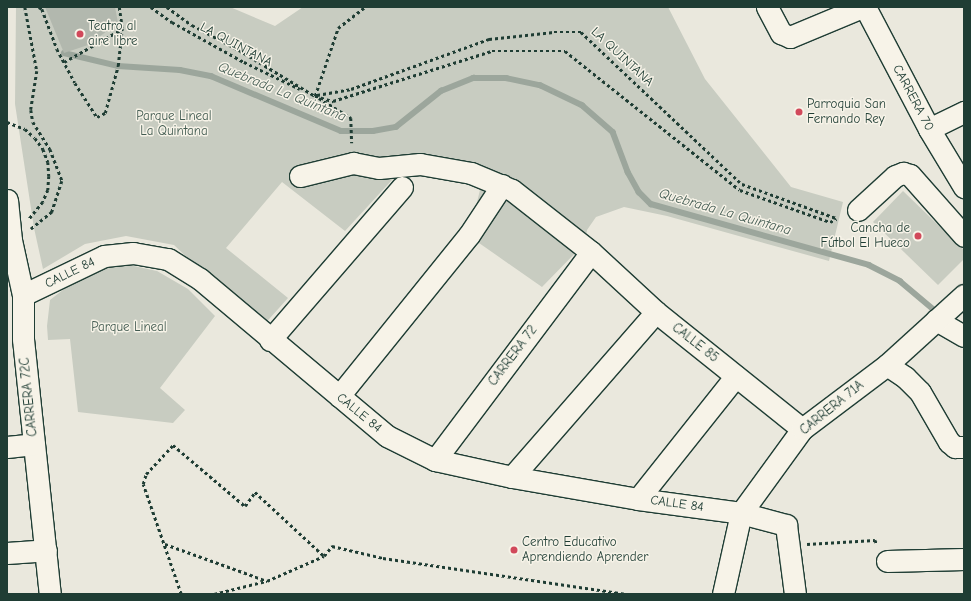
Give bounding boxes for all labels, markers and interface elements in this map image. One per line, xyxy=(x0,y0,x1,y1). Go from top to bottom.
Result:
place label: Teatro al aire libre xyxy=(88,19,138,50)
street label: LA QUINTANA xyxy=(197,19,275,71)
street label: LA QUINTANA xyxy=(588,24,656,90)
marker: Teatro al aire libre xyxy=(75,29,85,39)
water label: Quebrada La Quintana xyxy=(215,59,349,125)
street label: CARRERA 70 xyxy=(889,62,937,134)
place label: Parroquia San Fernando Rey xyxy=(807,97,886,128)
marker: Parroquia San Fernando Rey xyxy=(794,107,804,117)
park label: Parque Lineal La Quintana xyxy=(136,109,212,140)
water label: Quebrada La Quintana xyxy=(657,185,793,239)
place label: Cancha de Fútbol El Hueco xyxy=(820,221,910,252)
marker: Cancha de Fútbol El Hueco xyxy=(913,231,923,241)
street label: CALLE 84 xyxy=(42,254,98,292)
park label: Parque Lineal xyxy=(91,319,167,335)
street label: CALLE 85 xyxy=(669,320,721,366)
street label: CARRERA 72 xyxy=(485,323,541,389)
street label: CARRERA 72C xyxy=(17,357,41,437)
street label: CARRERA 71A xyxy=(797,378,867,438)
street label: CALLE 84 xyxy=(333,390,385,436)
street label: CALLE 84 xyxy=(649,493,705,515)
place label: Centro Educativo Aprendiendo Aprender xyxy=(522,535,648,566)
marker: Centro Educativo Aprendiendo Aprender xyxy=(509,545,519,555)

